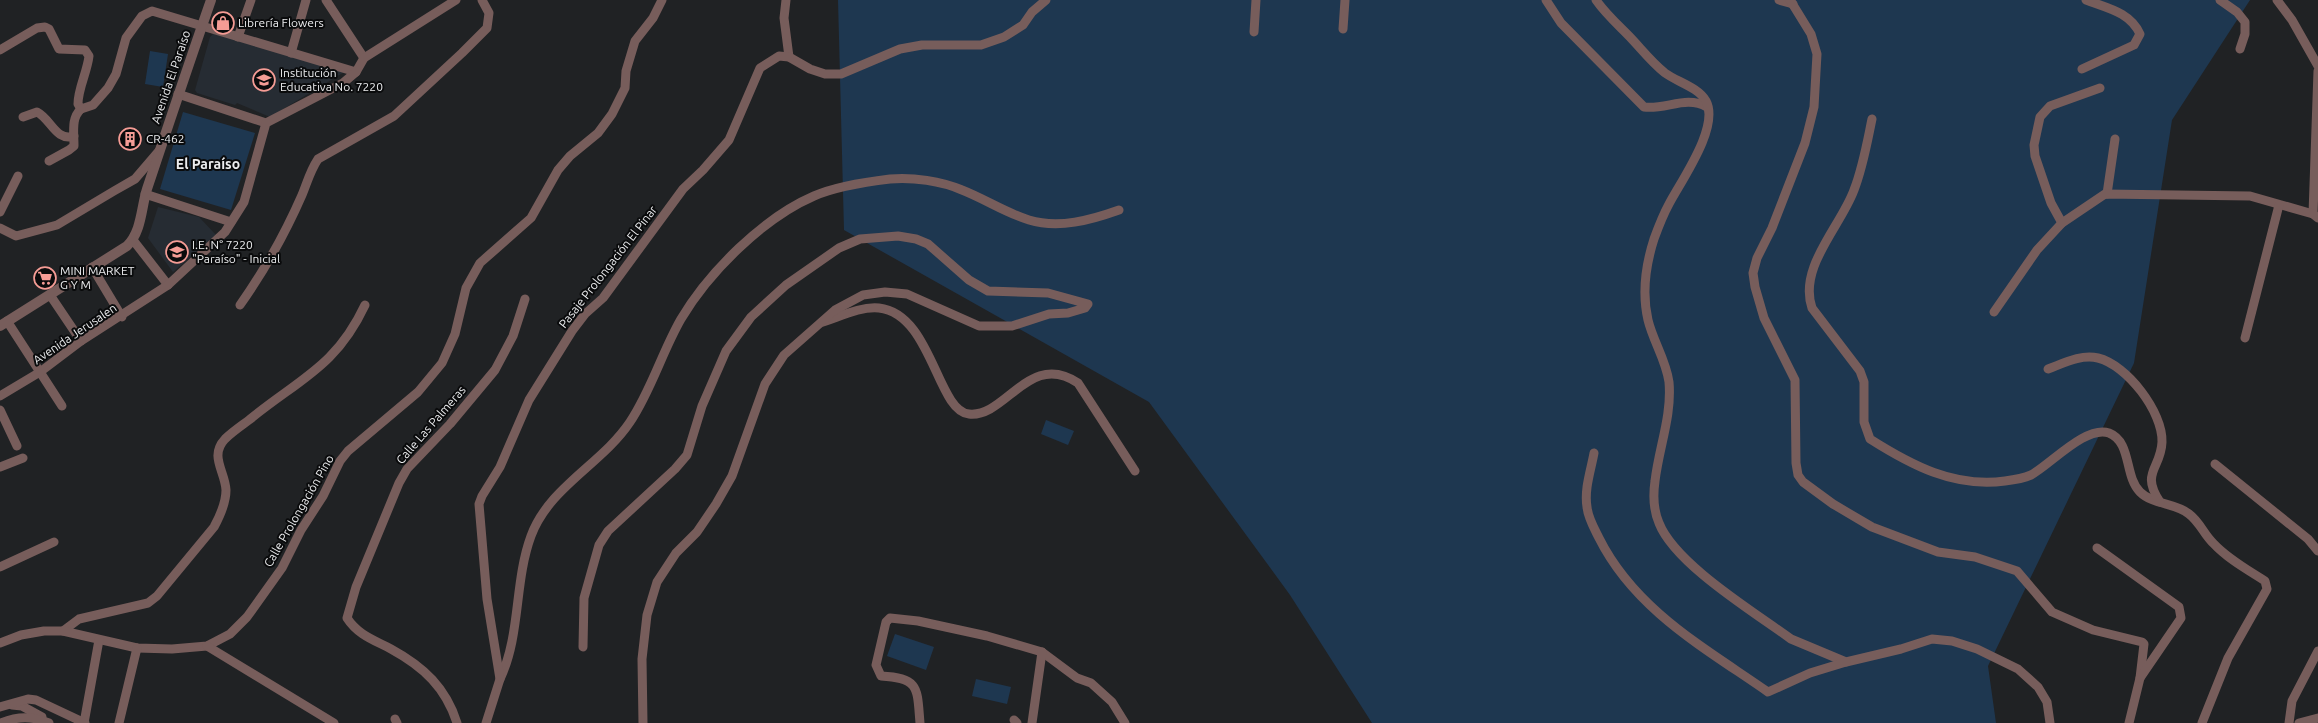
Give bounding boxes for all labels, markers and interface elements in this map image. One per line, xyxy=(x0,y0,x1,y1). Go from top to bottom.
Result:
shop icon: Librería Flowers xyxy=(210,10,236,36)
place label: Librería Flowers xyxy=(238,16,324,29)
street label: Avenida El Paraíso xyxy=(149,29,193,125)
place label: Institución Educativa No. 7220 xyxy=(280,66,383,93)
school or university icon: Institución Educativa No. 7220 xyxy=(251,67,277,93)
building icon: CR-462 xyxy=(117,126,143,152)
place label: CR-462 xyxy=(146,132,185,145)
district label: El Paraíso xyxy=(176,156,240,172)
street label: Pasaje Prolongación El Pinar xyxy=(556,203,660,330)
place label: I.E. N° 7220 "Paraíso" - Inicial xyxy=(192,238,280,265)
school or university icon: I.E. N° 7220 "Paraíso" - Inicial xyxy=(164,239,190,265)
place label: MINI MARKET G Y M xyxy=(60,264,135,291)
supermarket icon: MINI MARKET G Y M xyxy=(32,265,58,291)
street label: Avenida Jerusalen xyxy=(31,301,119,366)
street label: Calle Las Palmeras xyxy=(393,383,468,466)
street label: Calle Prolongación Pino xyxy=(261,452,336,569)

